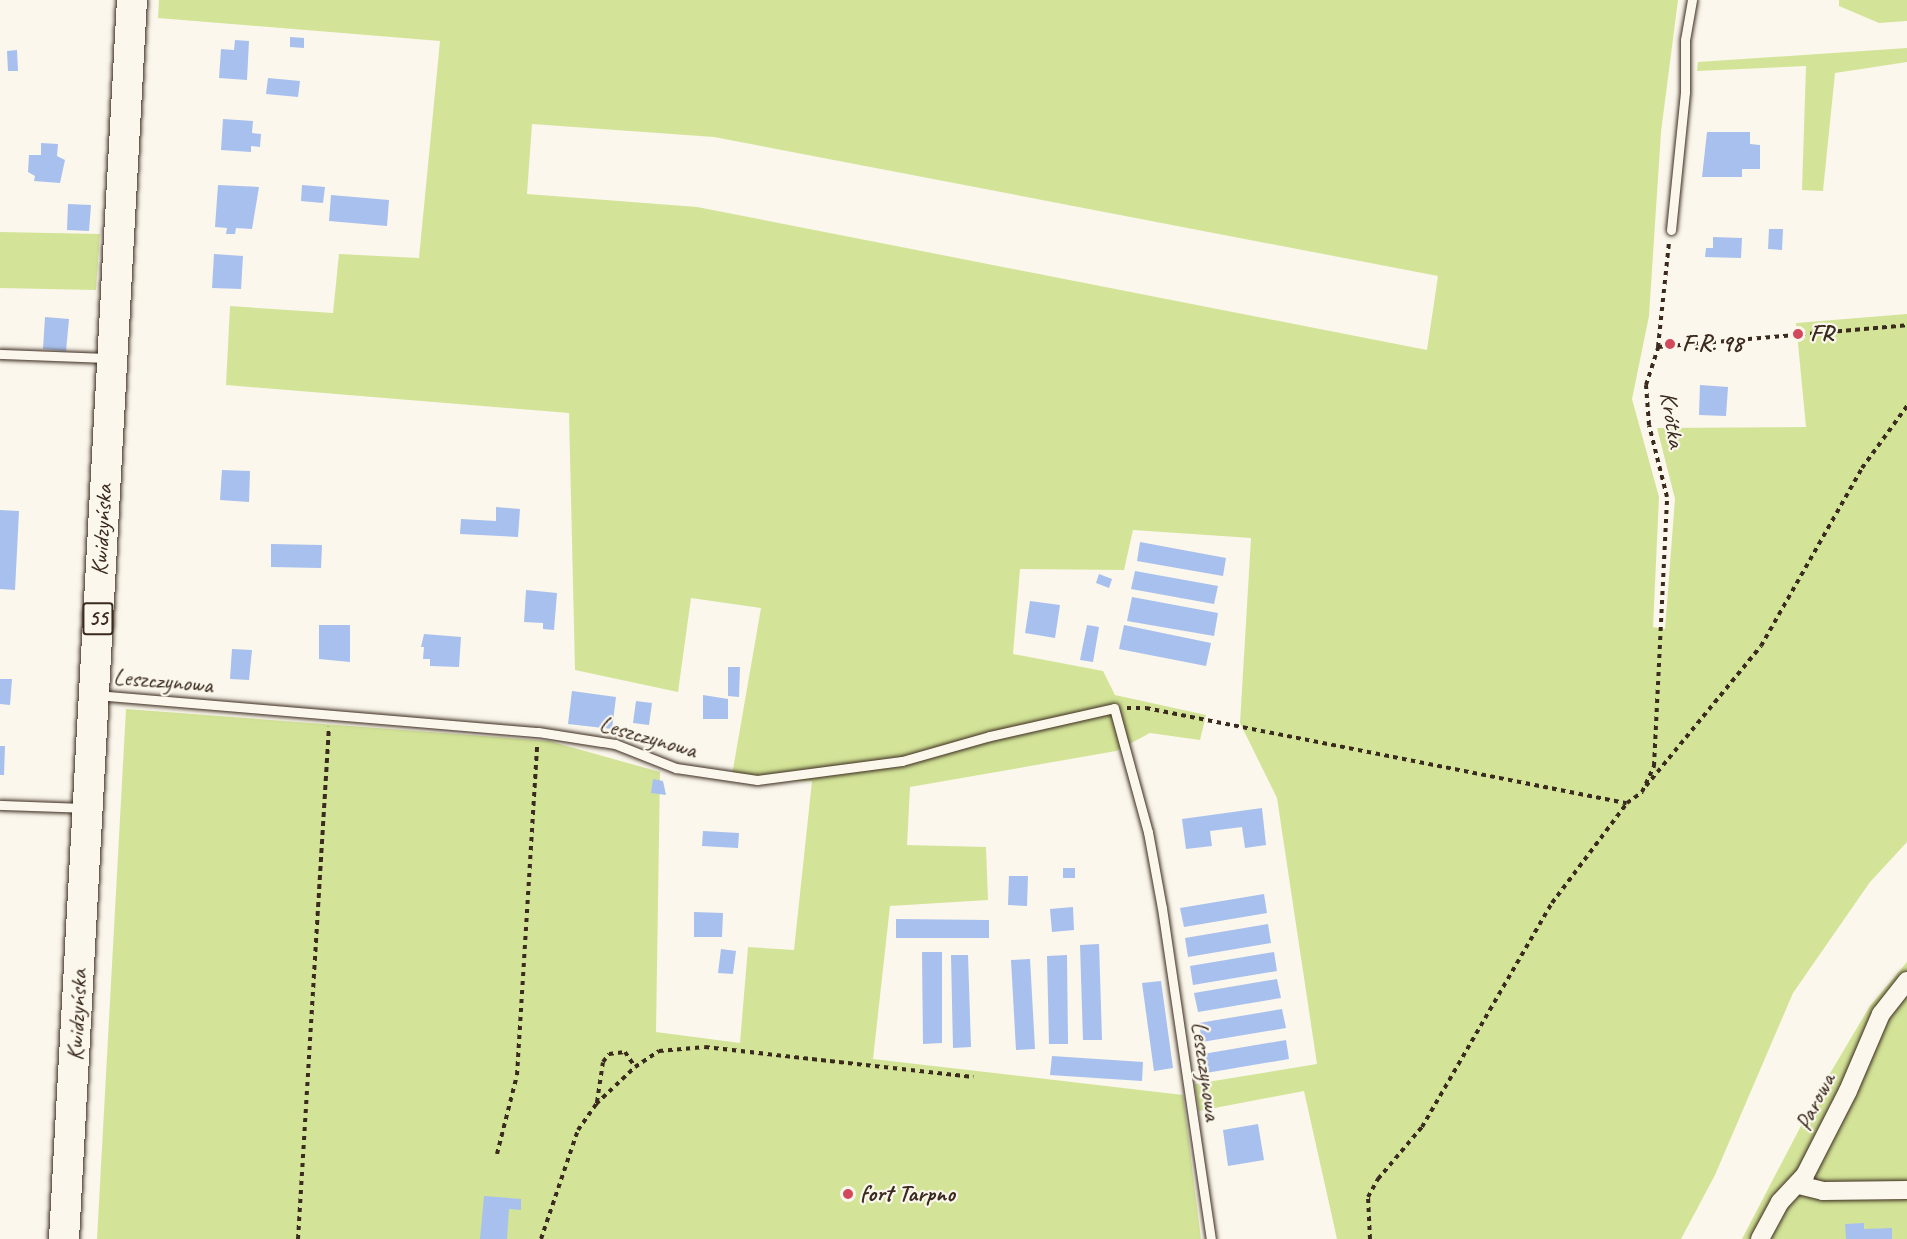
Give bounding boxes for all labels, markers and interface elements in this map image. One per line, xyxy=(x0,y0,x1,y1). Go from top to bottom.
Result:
place label: FR xyxy=(1810,320,1833,348)
marker: FR xyxy=(1791,327,1805,341)
place label: F.R. 98 xyxy=(1682,330,1743,358)
marker: F.R. 98 xyxy=(1663,337,1677,351)
street label: Krótka xyxy=(1653,390,1691,450)
street label: Kwidzyńska xyxy=(85,484,119,576)
road number: 55 xyxy=(82,600,114,638)
street label: Leszczynowa xyxy=(112,662,214,700)
street label: Leszczynowa xyxy=(596,709,700,765)
street label: Kwidzyńska xyxy=(60,969,94,1061)
street label: Leszczynowa xyxy=(1185,1020,1227,1122)
street label: Parowa xyxy=(1789,1069,1841,1135)
place label: fort Tarpno xyxy=(860,1180,955,1208)
marker: fort Tarpno xyxy=(841,1187,855,1201)

